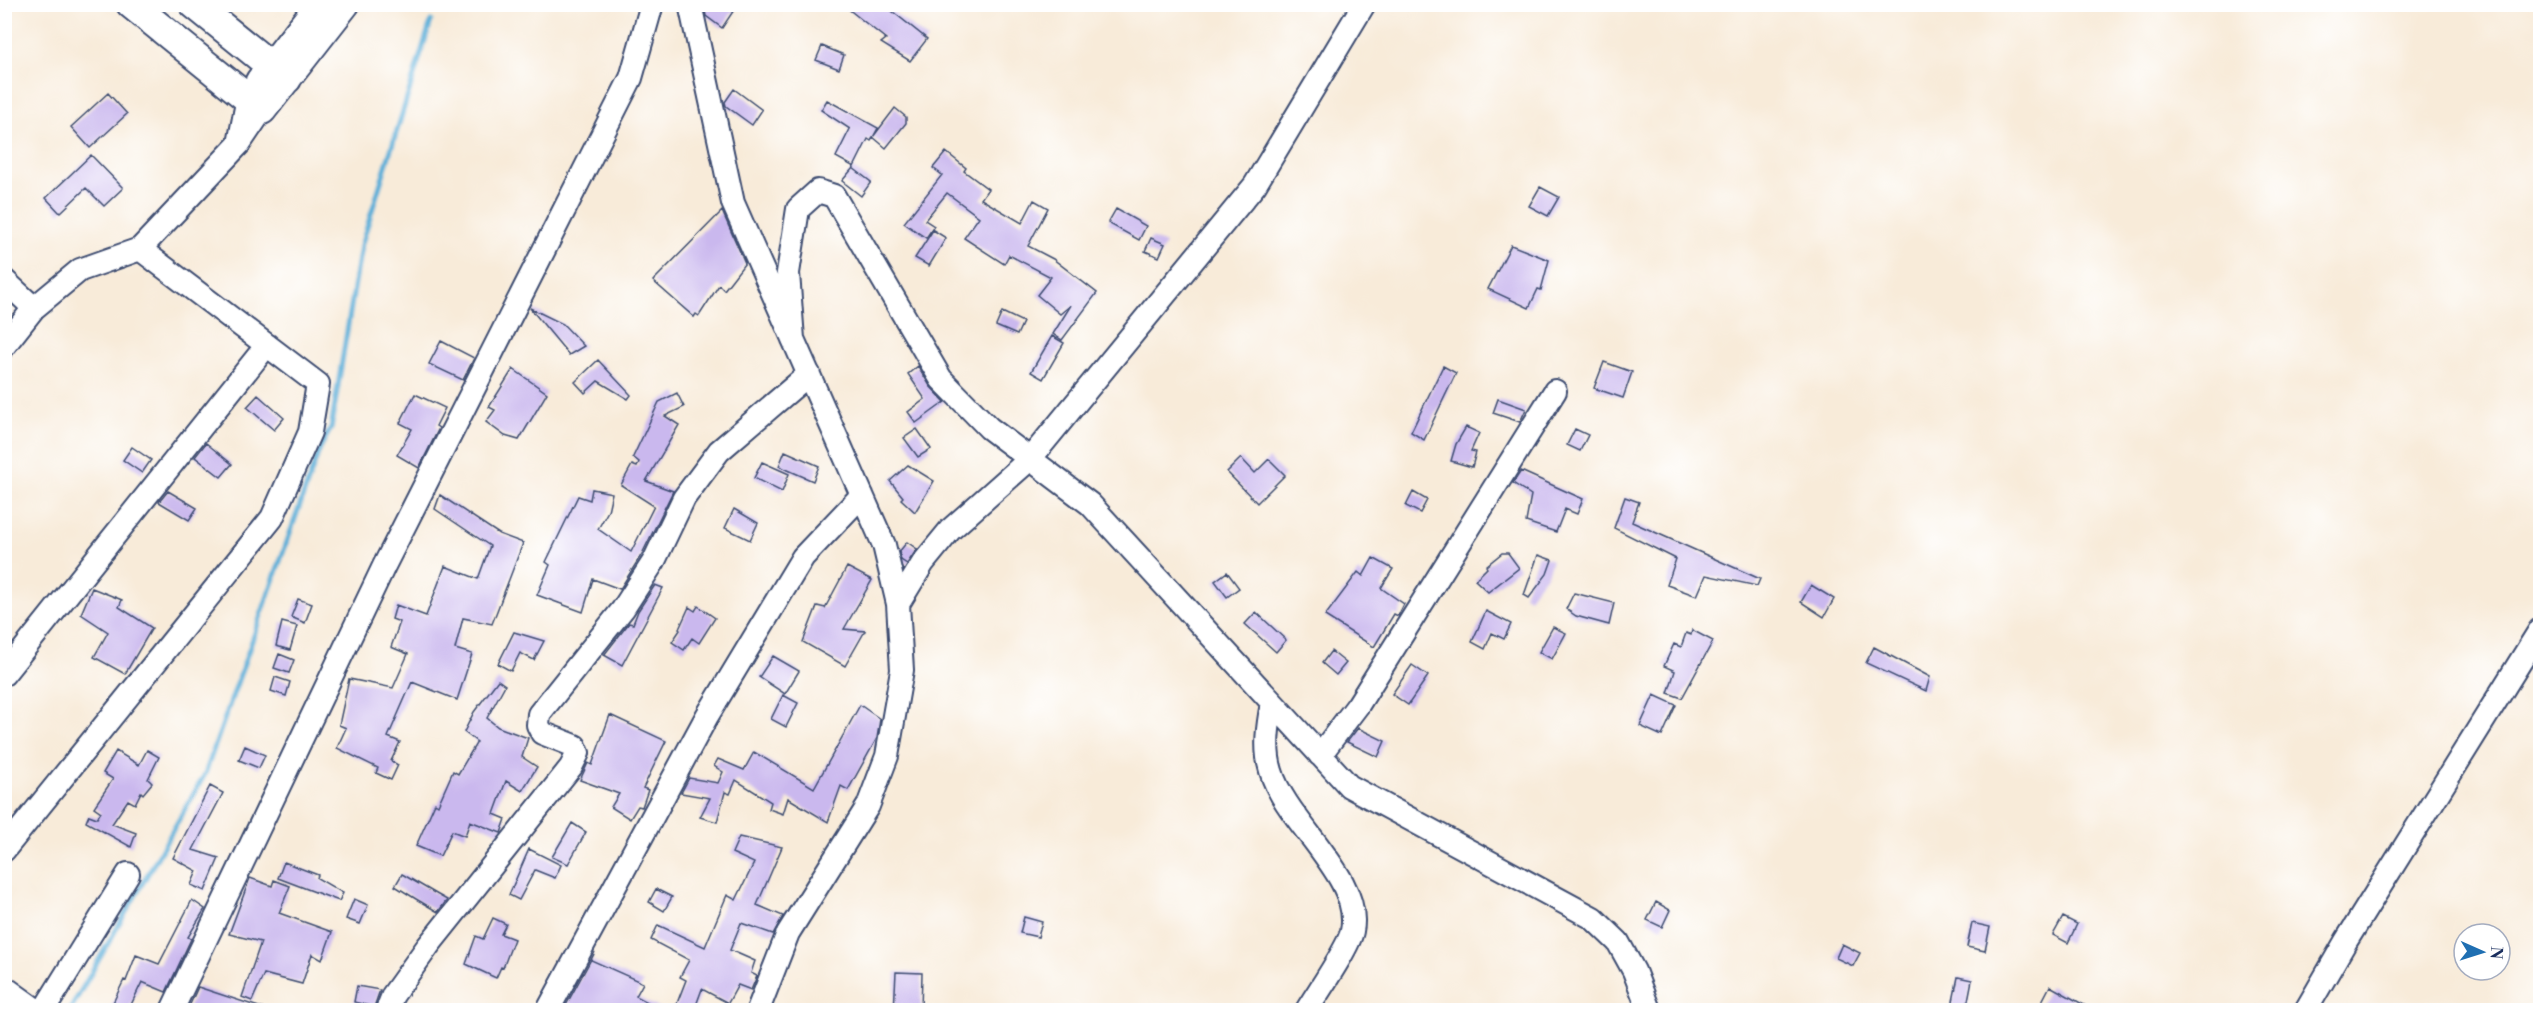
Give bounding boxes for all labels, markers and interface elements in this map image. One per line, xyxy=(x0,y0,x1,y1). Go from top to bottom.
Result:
north arrow xyxy=(2452,922,2512,982)
text: N xyxy=(2486,946,2506,960)

